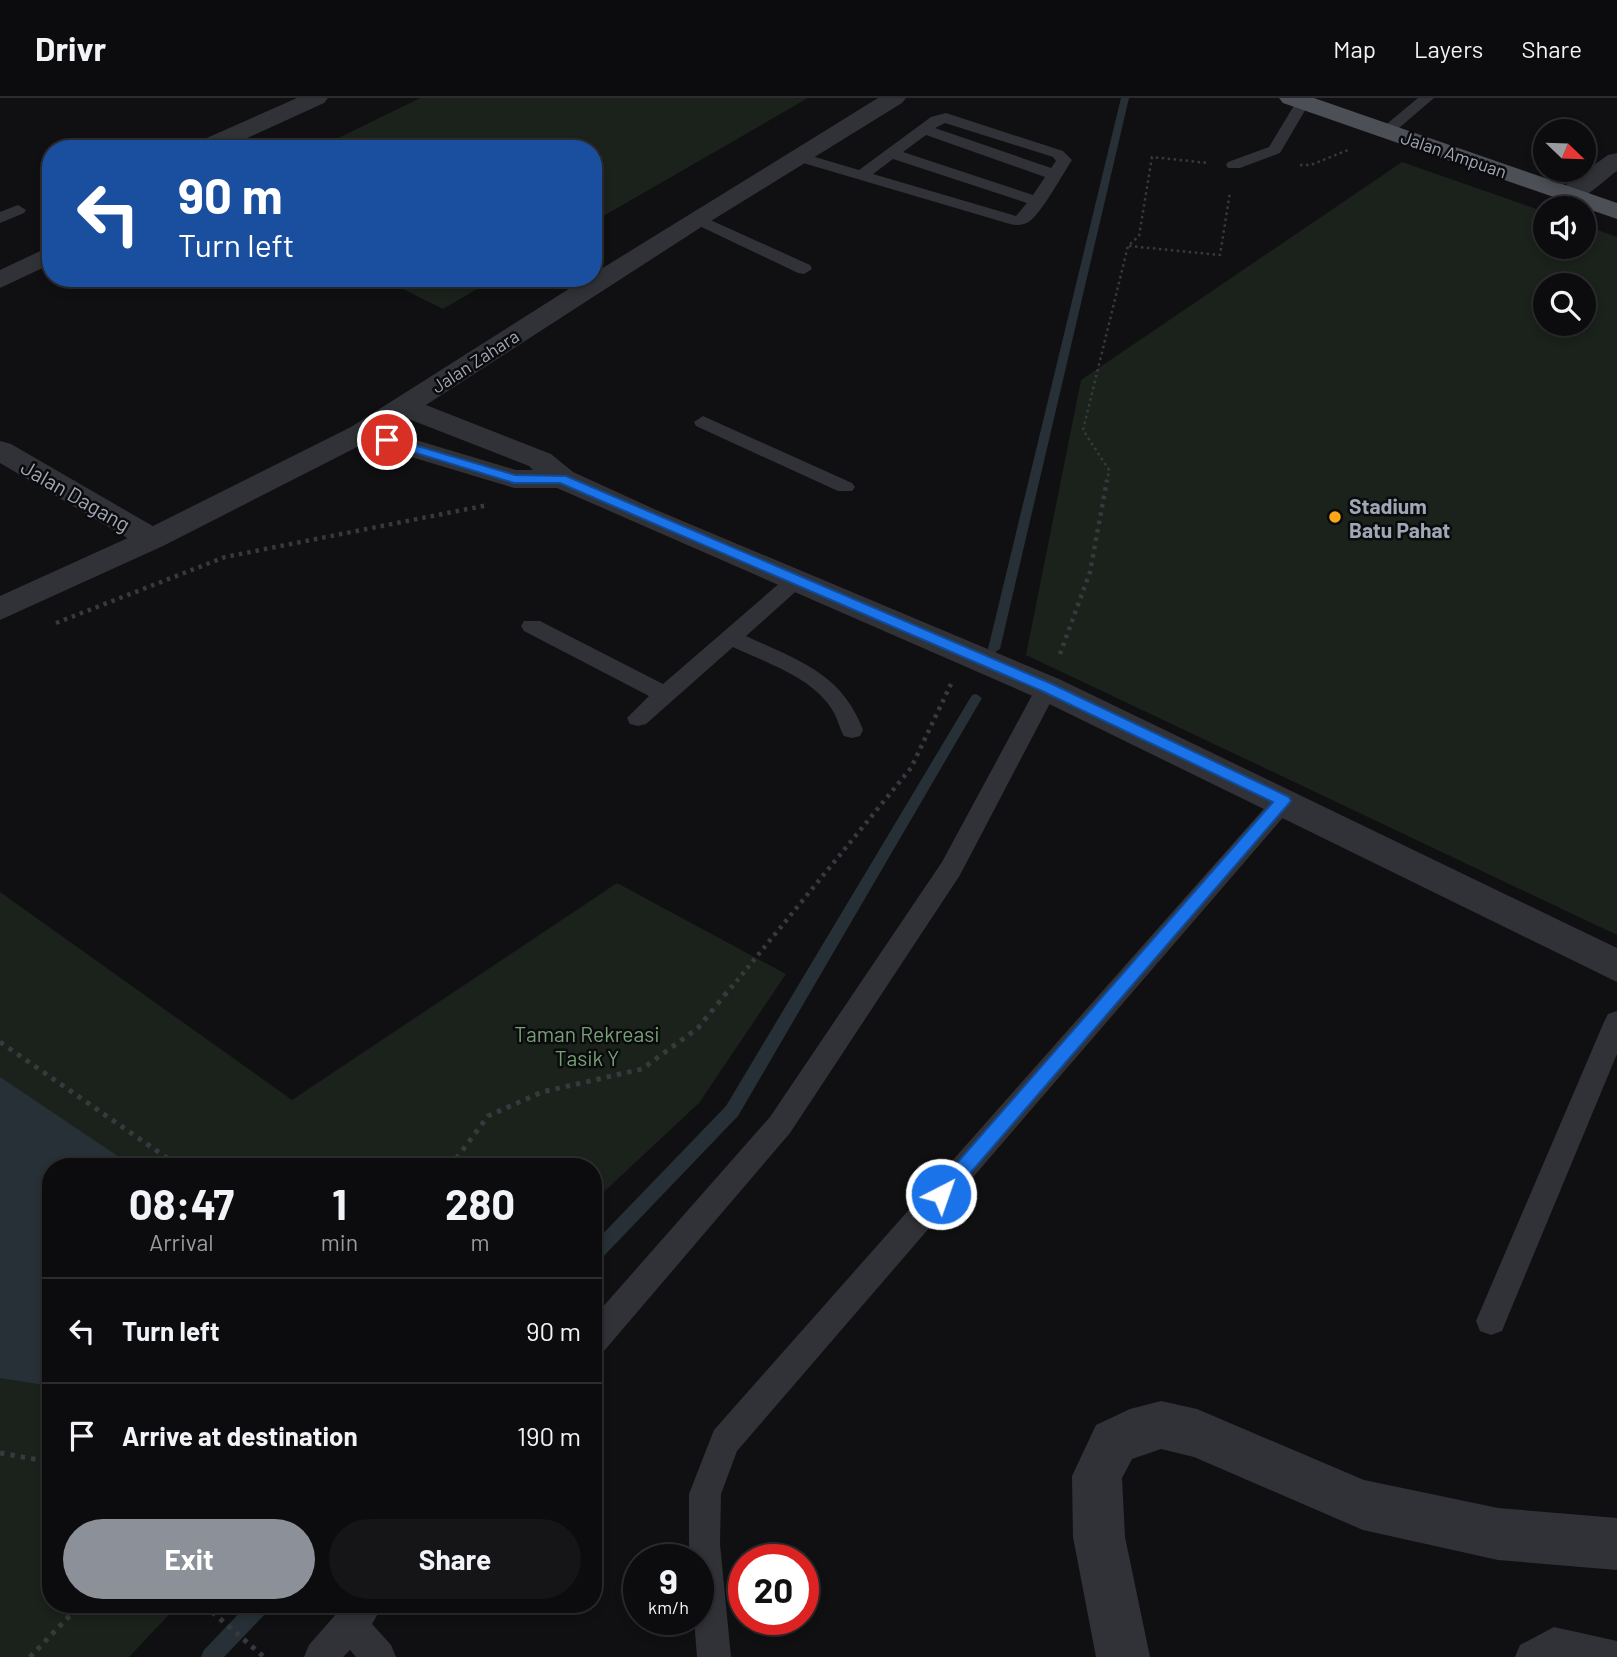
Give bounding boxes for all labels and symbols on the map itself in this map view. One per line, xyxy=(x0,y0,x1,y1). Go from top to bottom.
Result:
north arrow xyxy=(1533,119,1596,182)
street label: Jalan Ampuan xyxy=(1398,126,1510,182)
street label: Jalan Zahara xyxy=(427,325,523,397)
pin xyxy=(357,410,417,470)
street label: Jalan Dagang xyxy=(17,454,135,536)
place label: Stadium Batu Pahat xyxy=(1349,493,1450,542)
marker: Stadium Batu Pahat xyxy=(1327,509,1343,525)
park label: Taman Rekreasi Tasik Y xyxy=(514,1021,660,1070)
position arrow xyxy=(904,1157,978,1231)
speed limit sign: 20 xyxy=(728,1544,819,1635)

